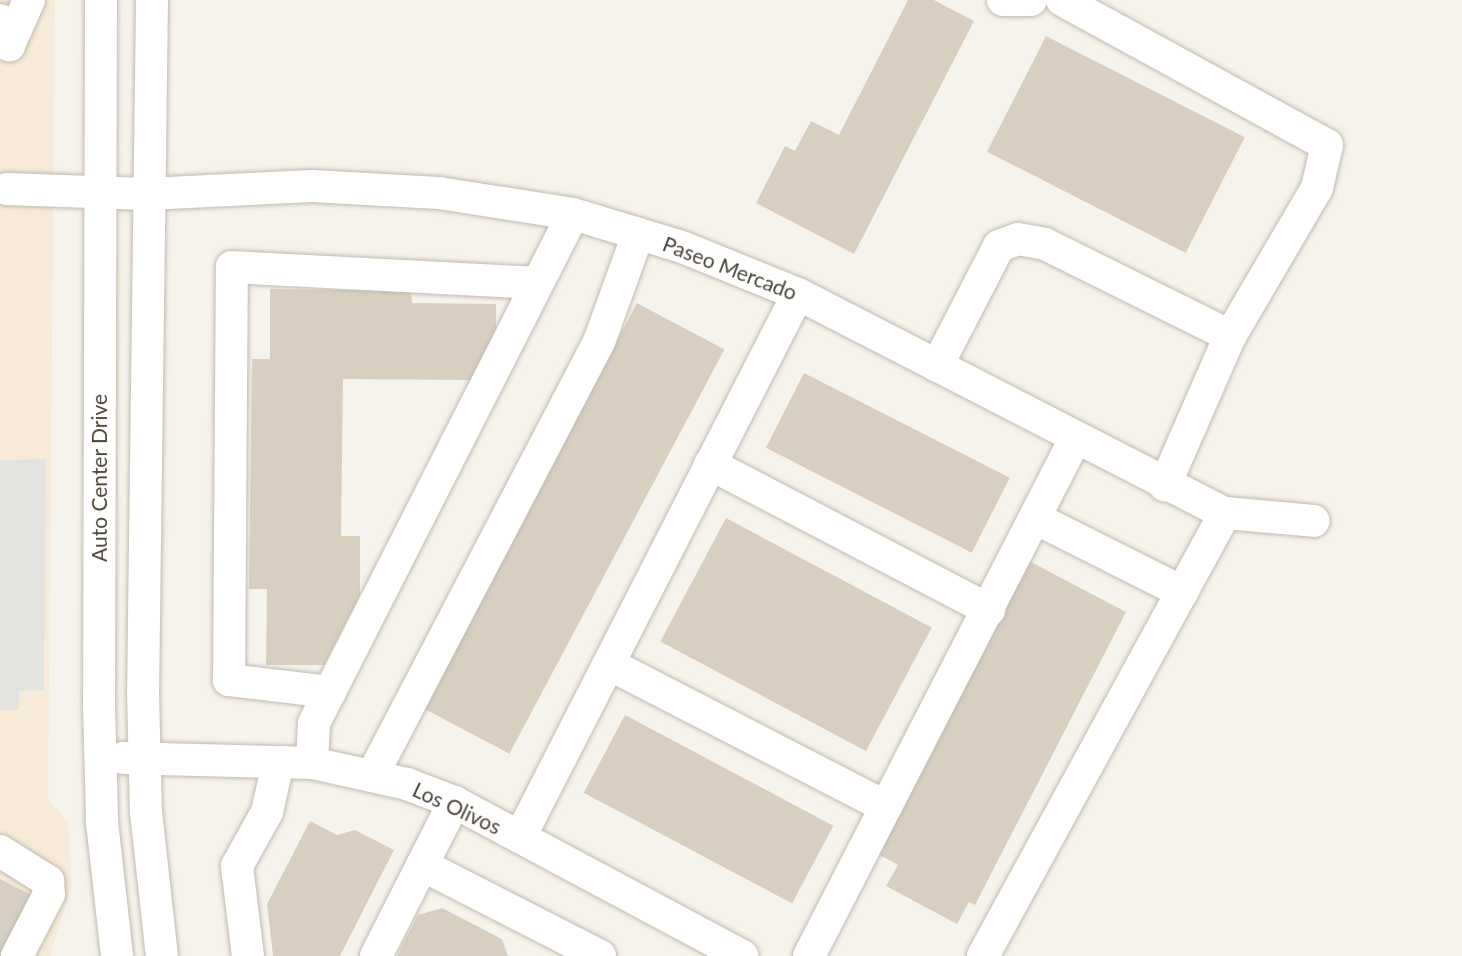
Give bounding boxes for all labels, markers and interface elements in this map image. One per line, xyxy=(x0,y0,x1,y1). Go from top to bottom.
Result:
street label: Paseo Mercado xyxy=(659,231,801,305)
street label: Auto Center Drive xyxy=(86,394,112,562)
street label: Los Olivos xyxy=(409,777,505,839)

